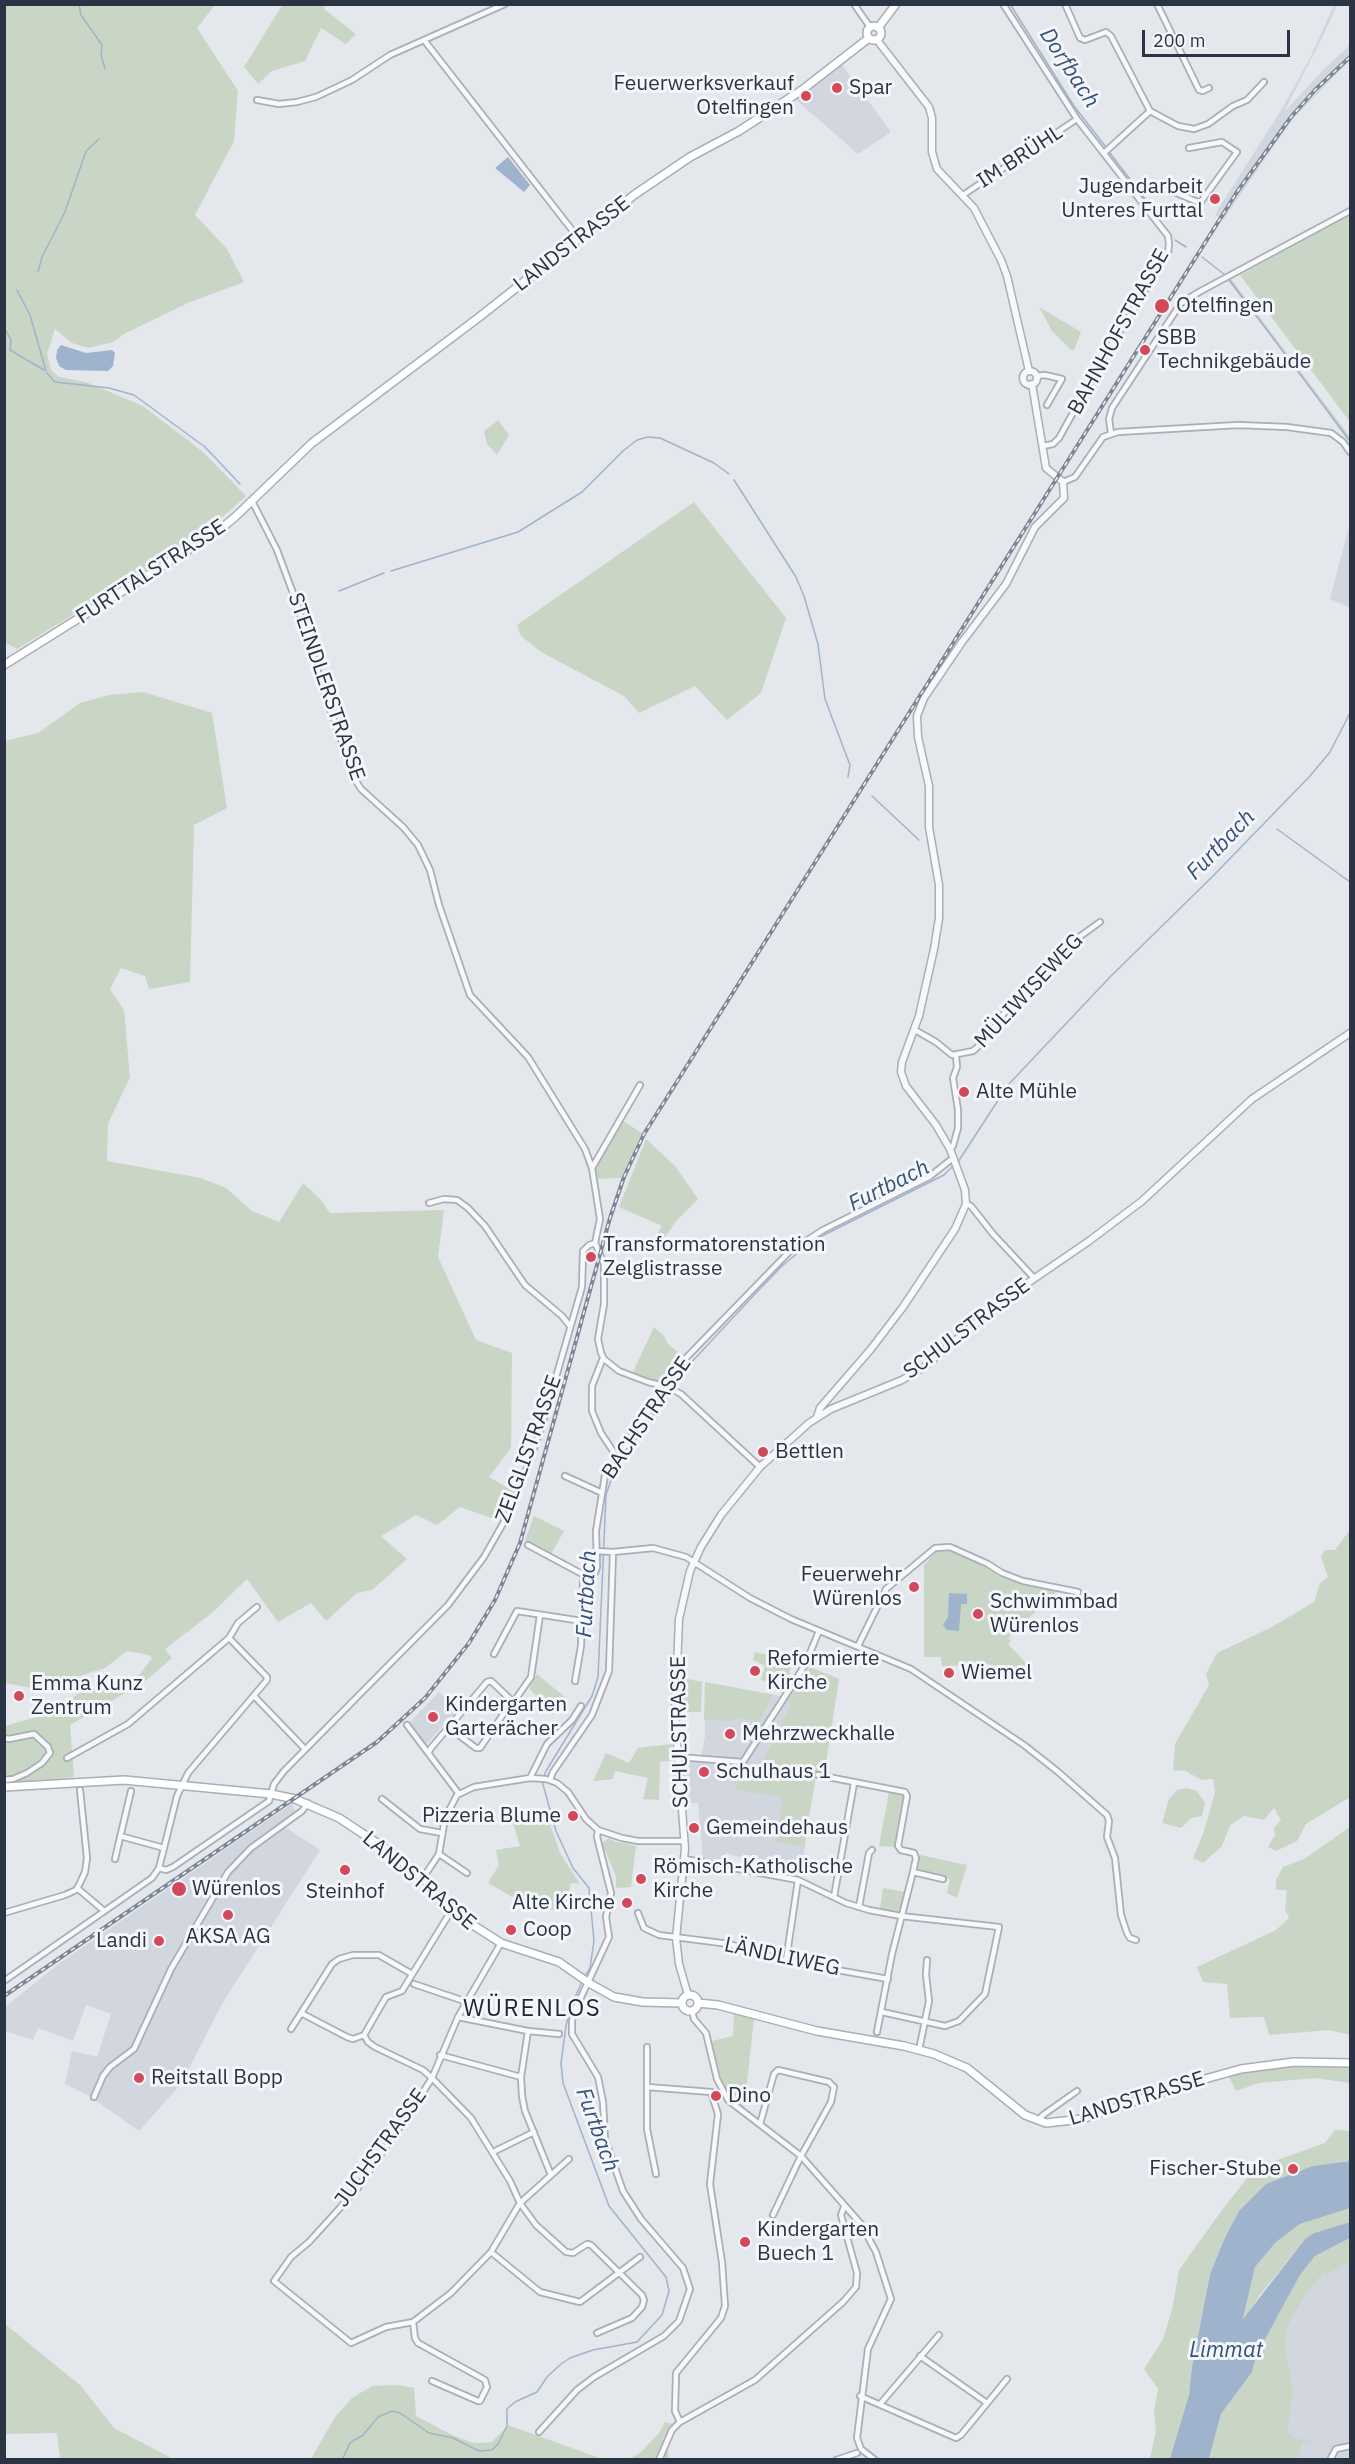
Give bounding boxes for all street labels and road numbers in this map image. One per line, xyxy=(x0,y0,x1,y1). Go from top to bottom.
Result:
street label: IM BRÜHL xyxy=(972,120,1068,194)
street label: LANDSTRASSE xyxy=(509,191,635,297)
street label: BAHNHOFSTRASSE xyxy=(1063,245,1175,419)
street label: FURTTALSTRASSE xyxy=(71,514,231,630)
street label: STEINDLERSTRASSE xyxy=(282,590,370,784)
street label: MÜLIWISEWEG xyxy=(970,929,1088,1053)
street label: SCHULSTRASSE xyxy=(899,1273,1035,1385)
street label: BACHSTRASSE xyxy=(597,1352,697,1484)
street label: ZELGLISTRASSE xyxy=(491,1372,567,1526)
street label: SCHULSTRASSE xyxy=(666,1656,694,1808)
street label: LANDSTRASSE xyxy=(357,1826,481,1936)
street label: LÄNDLIWEG xyxy=(722,1932,842,1982)
street label: LANDSTRASSE xyxy=(1066,2066,1208,2132)
street label: JUCHSTRASSE xyxy=(330,2084,432,2212)

